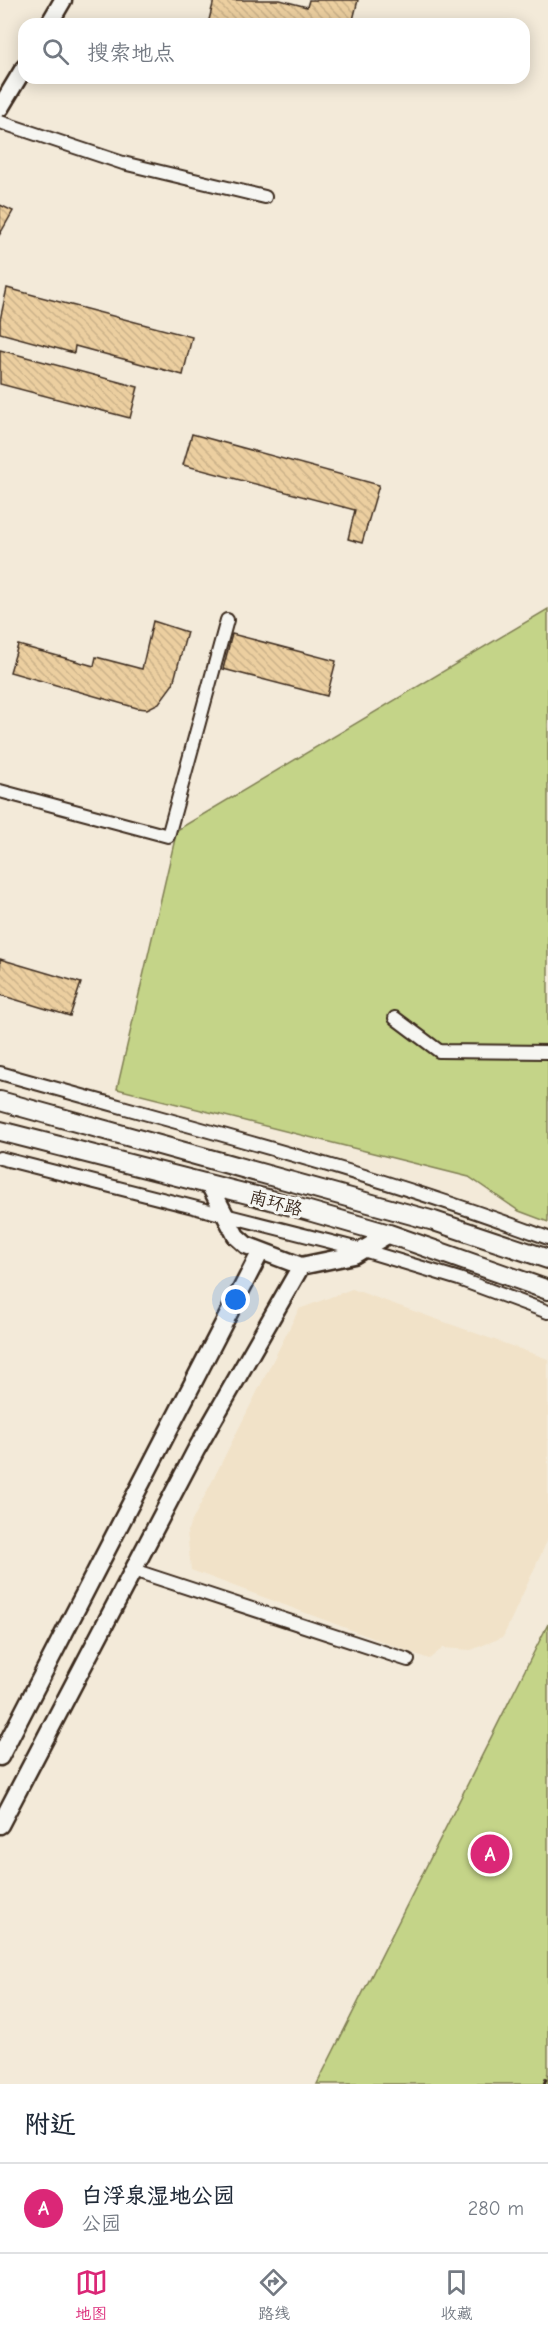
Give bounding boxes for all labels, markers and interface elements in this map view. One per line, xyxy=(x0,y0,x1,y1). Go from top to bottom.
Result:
search box xyxy=(18,18,530,84)
icon: search xyxy=(39,35,72,68)
text: 搜索地点 xyxy=(87,40,175,66)
street label: 南环路 xyxy=(247,1186,305,1221)
your location xyxy=(221,1285,250,1314)
pin: A xyxy=(470,1832,510,1876)
text: 附近 xyxy=(24,2110,76,2140)
text: 白浮泉湿地公园 xyxy=(81,2183,235,2209)
text: A xyxy=(38,2197,49,2220)
text: 280 m xyxy=(468,2197,524,2220)
text: 公园 xyxy=(81,2212,121,2235)
tab: 地图 xyxy=(75,2266,108,2324)
tab: 路线 xyxy=(257,2266,290,2324)
tab: 收藏 xyxy=(440,2266,473,2324)

